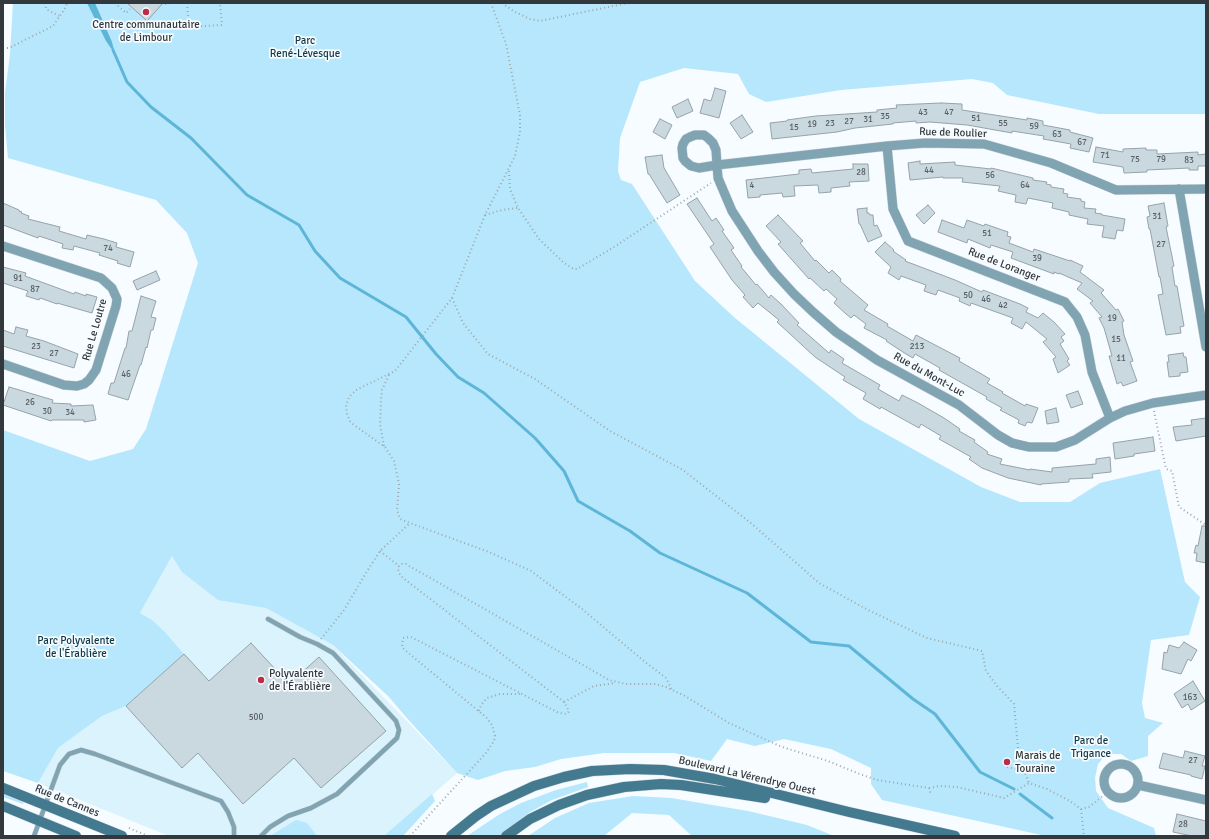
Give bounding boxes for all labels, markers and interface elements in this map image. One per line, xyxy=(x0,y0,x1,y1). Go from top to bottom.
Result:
marker: Centre communautaire de Limbour xyxy=(141,7,151,17)
place label: Centre communautaire de Limbour xyxy=(92,18,200,44)
park label: Parc René-Lévesque xyxy=(270,34,340,60)
house number: 43 xyxy=(918,108,928,118)
house number: 47 xyxy=(944,108,954,118)
house number: 35 xyxy=(880,112,890,122)
house number: 51 xyxy=(971,114,981,124)
house number: 31 xyxy=(863,115,873,125)
house number: 27 xyxy=(844,117,854,127)
house number: 23 xyxy=(825,119,835,129)
house number: 55 xyxy=(998,119,1008,129)
house number: 19 xyxy=(807,120,817,130)
house number: 59 xyxy=(1029,122,1039,132)
house number: 15 xyxy=(789,123,799,133)
street label: Rue de Roulier xyxy=(919,125,987,141)
house number: 63 xyxy=(1052,130,1062,140)
house number: 67 xyxy=(1077,138,1087,148)
house number: 71 xyxy=(1100,151,1110,161)
house number: 75 xyxy=(1130,155,1140,165)
house number: 79 xyxy=(1156,155,1166,165)
house number: 83 xyxy=(1184,156,1194,166)
house number: 44 xyxy=(924,166,934,176)
house number: 28 xyxy=(856,168,866,178)
house number: 56 xyxy=(985,171,995,181)
house number: 4 xyxy=(750,181,754,191)
house number: 64 xyxy=(1020,181,1030,191)
house number: 31 xyxy=(1152,212,1162,222)
house number: 51 xyxy=(982,229,992,239)
house number: 27 xyxy=(1156,240,1166,250)
house number: 74 xyxy=(103,244,113,254)
street label: Rue de Loranger xyxy=(966,245,1042,285)
house number: 39 xyxy=(1032,254,1042,264)
house number: 91 xyxy=(13,274,23,284)
house number: 87 xyxy=(30,285,40,295)
house number: 50 xyxy=(963,291,973,301)
house number: 46 xyxy=(981,295,991,305)
street label: Rue Le Loutre xyxy=(80,297,110,363)
house number: 42 xyxy=(998,301,1008,311)
house number: 19 xyxy=(1107,314,1117,324)
house number: 15 xyxy=(1111,335,1121,345)
house number: 23 xyxy=(31,342,41,352)
house number: 213 xyxy=(910,342,924,352)
house number: 27 xyxy=(49,349,59,359)
street label: Rue du Mont-Luc xyxy=(891,350,967,400)
house number: 11 xyxy=(1116,354,1126,364)
house number: 46 xyxy=(121,370,131,380)
house number: 26 xyxy=(25,398,35,408)
house number: 30 xyxy=(42,407,52,417)
house number: 34 xyxy=(65,408,75,418)
park label: Parc Polyvalente de l'Érablière xyxy=(37,634,115,660)
place label: Polyvalente de l'Érablière xyxy=(269,667,330,693)
marker: Polyvalente de l'Érablière xyxy=(256,675,266,685)
house number: 163 xyxy=(1183,693,1197,703)
house number: 500 xyxy=(249,713,263,723)
park label: Parc de Trigance xyxy=(1071,734,1111,760)
place label: Marais de Touraine xyxy=(1015,749,1061,775)
street label: Boulevard La Vérendrye Ouest xyxy=(677,754,817,798)
house number: 27 xyxy=(1188,756,1198,766)
marker: Marais de Touraine xyxy=(1002,757,1012,767)
street label: Rue de Cannes xyxy=(33,782,101,820)
house number: 28 xyxy=(1178,820,1188,830)

